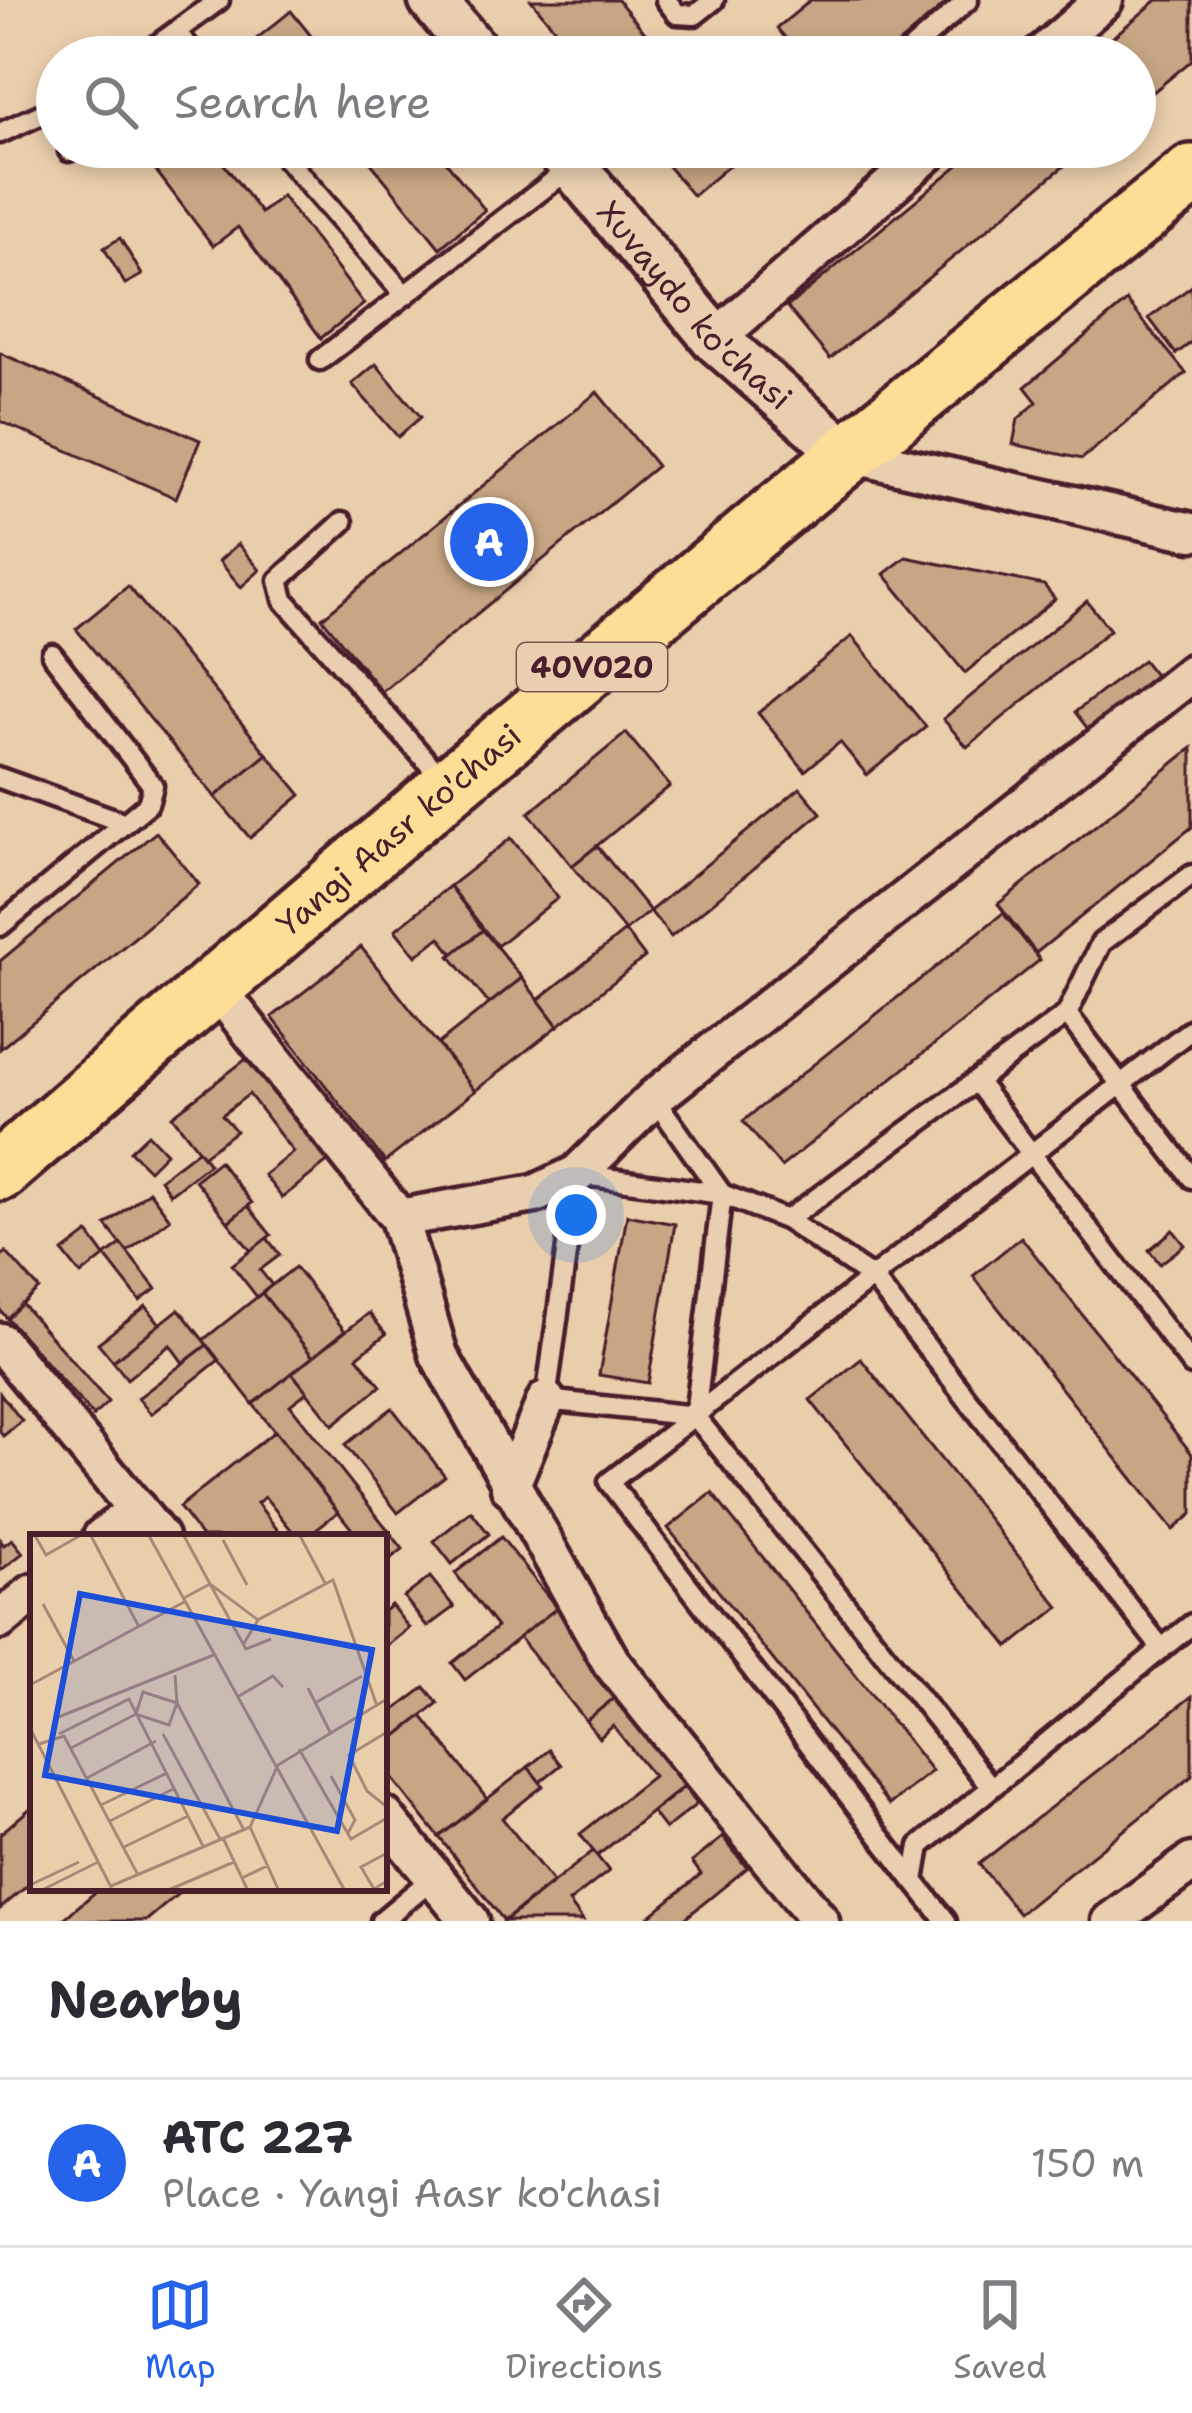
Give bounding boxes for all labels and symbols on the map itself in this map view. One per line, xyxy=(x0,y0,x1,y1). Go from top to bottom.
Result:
street label: Xuvaydo ko'chasi xyxy=(587,191,802,420)
pin: A xyxy=(450,497,528,587)
road number: 40V020 xyxy=(517,643,667,691)
street label: Yangi Aasr ko'chasi xyxy=(267,713,530,946)
your location xyxy=(546,1185,606,1245)
inset map xyxy=(30,1534,387,1891)

